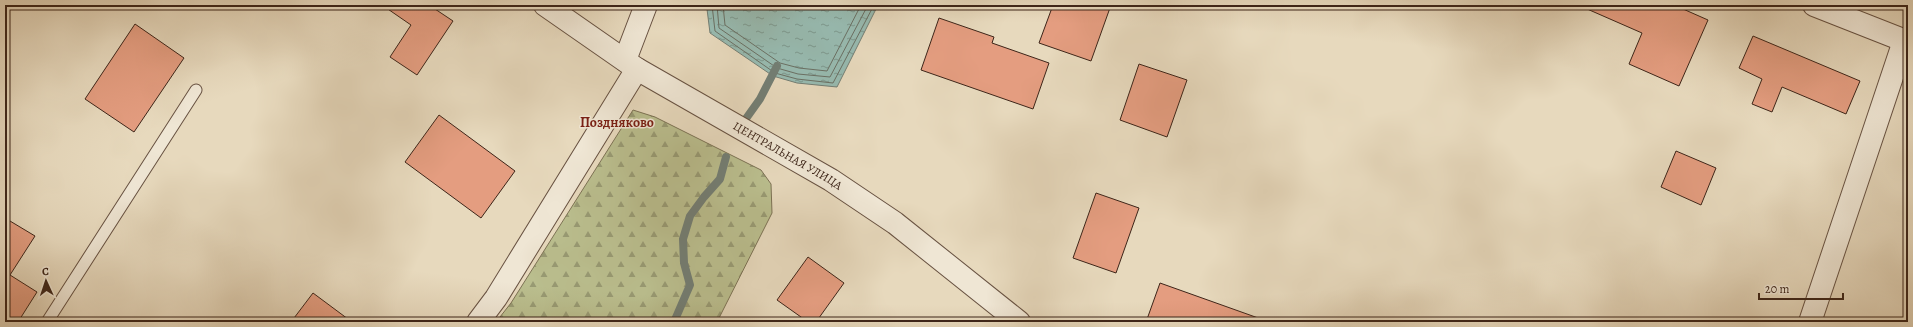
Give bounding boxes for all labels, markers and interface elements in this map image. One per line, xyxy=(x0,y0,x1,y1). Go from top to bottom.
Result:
district label: Поздняково xyxy=(580,113,654,132)
street label: ЦЕНТРАЛЬНАЯ УЛИЦА xyxy=(730,118,846,194)
north arrow xyxy=(26,261,66,301)
text: С xyxy=(42,264,49,279)
scale bar xyxy=(1759,275,1843,301)
text: 20 m xyxy=(1765,281,1789,297)

